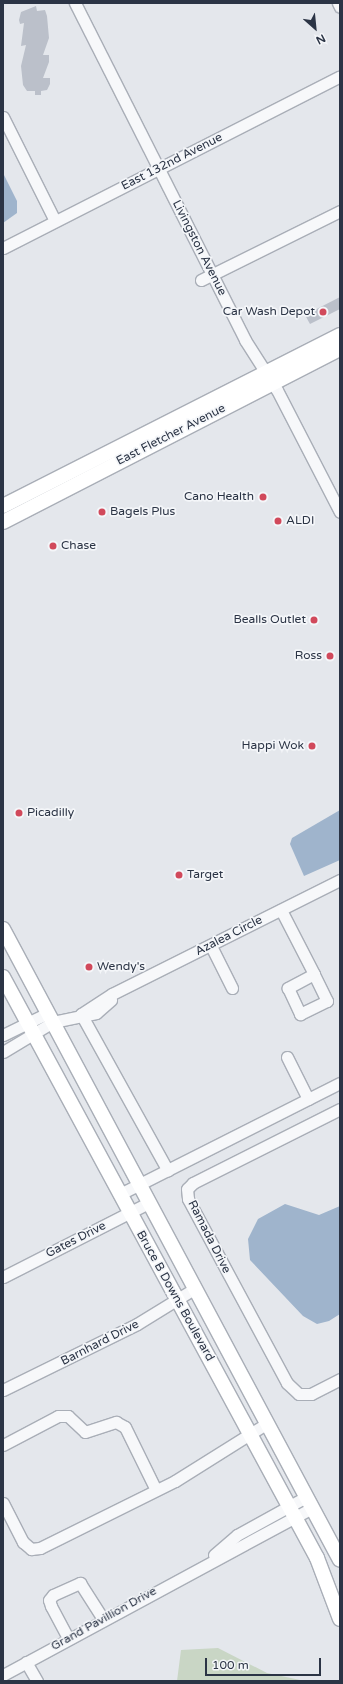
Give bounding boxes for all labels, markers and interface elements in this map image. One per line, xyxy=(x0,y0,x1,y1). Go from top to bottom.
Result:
north arrow xyxy=(295,8,335,48)
text: N xyxy=(314,31,328,47)
street label: East 132nd Avenue xyxy=(119,130,225,194)
street label: Livingston Avenue xyxy=(169,198,229,298)
place label: Car Wash Depot xyxy=(223,305,315,319)
marker: Car Wash Depot xyxy=(318,307,328,317)
street label: East Fletcher Avenue xyxy=(114,401,228,469)
place label: Cano Health xyxy=(184,490,254,504)
marker: Cano Health xyxy=(257,491,269,503)
place label: Bagels Plus xyxy=(110,505,175,519)
marker: Bagels Plus xyxy=(97,507,107,517)
place label: ALDI xyxy=(286,514,314,528)
marker: ALDI xyxy=(273,516,283,526)
place label: Chase xyxy=(61,539,96,553)
marker: Chase xyxy=(48,541,58,551)
place label: Bealls Outlet xyxy=(233,613,306,627)
marker: Bealls Outlet xyxy=(309,615,319,625)
place label: Ross xyxy=(295,649,322,663)
marker: Ross xyxy=(325,651,335,661)
place label: Happi Wok xyxy=(242,739,304,753)
marker: Happi Wok xyxy=(307,741,317,751)
place label: Picadilly xyxy=(27,806,74,820)
marker: Picadilly xyxy=(14,808,24,818)
place label: Target xyxy=(187,868,223,882)
marker: Target xyxy=(174,870,184,880)
street label: Azalea Circle xyxy=(193,913,265,959)
place label: Wendy's xyxy=(97,960,145,974)
marker: Wendy's xyxy=(84,962,94,972)
street label: Ramada Drive xyxy=(184,1198,234,1276)
street label: Gates Drive xyxy=(44,1219,108,1261)
street label: Bruce B Downs Boulevard xyxy=(133,1228,217,1364)
street label: Barnhard Drive xyxy=(59,1317,141,1369)
street label: Grand Pavillion Drive xyxy=(49,1584,159,1654)
scale bar xyxy=(207,1650,323,1676)
text: 100 m xyxy=(212,1658,249,1672)

